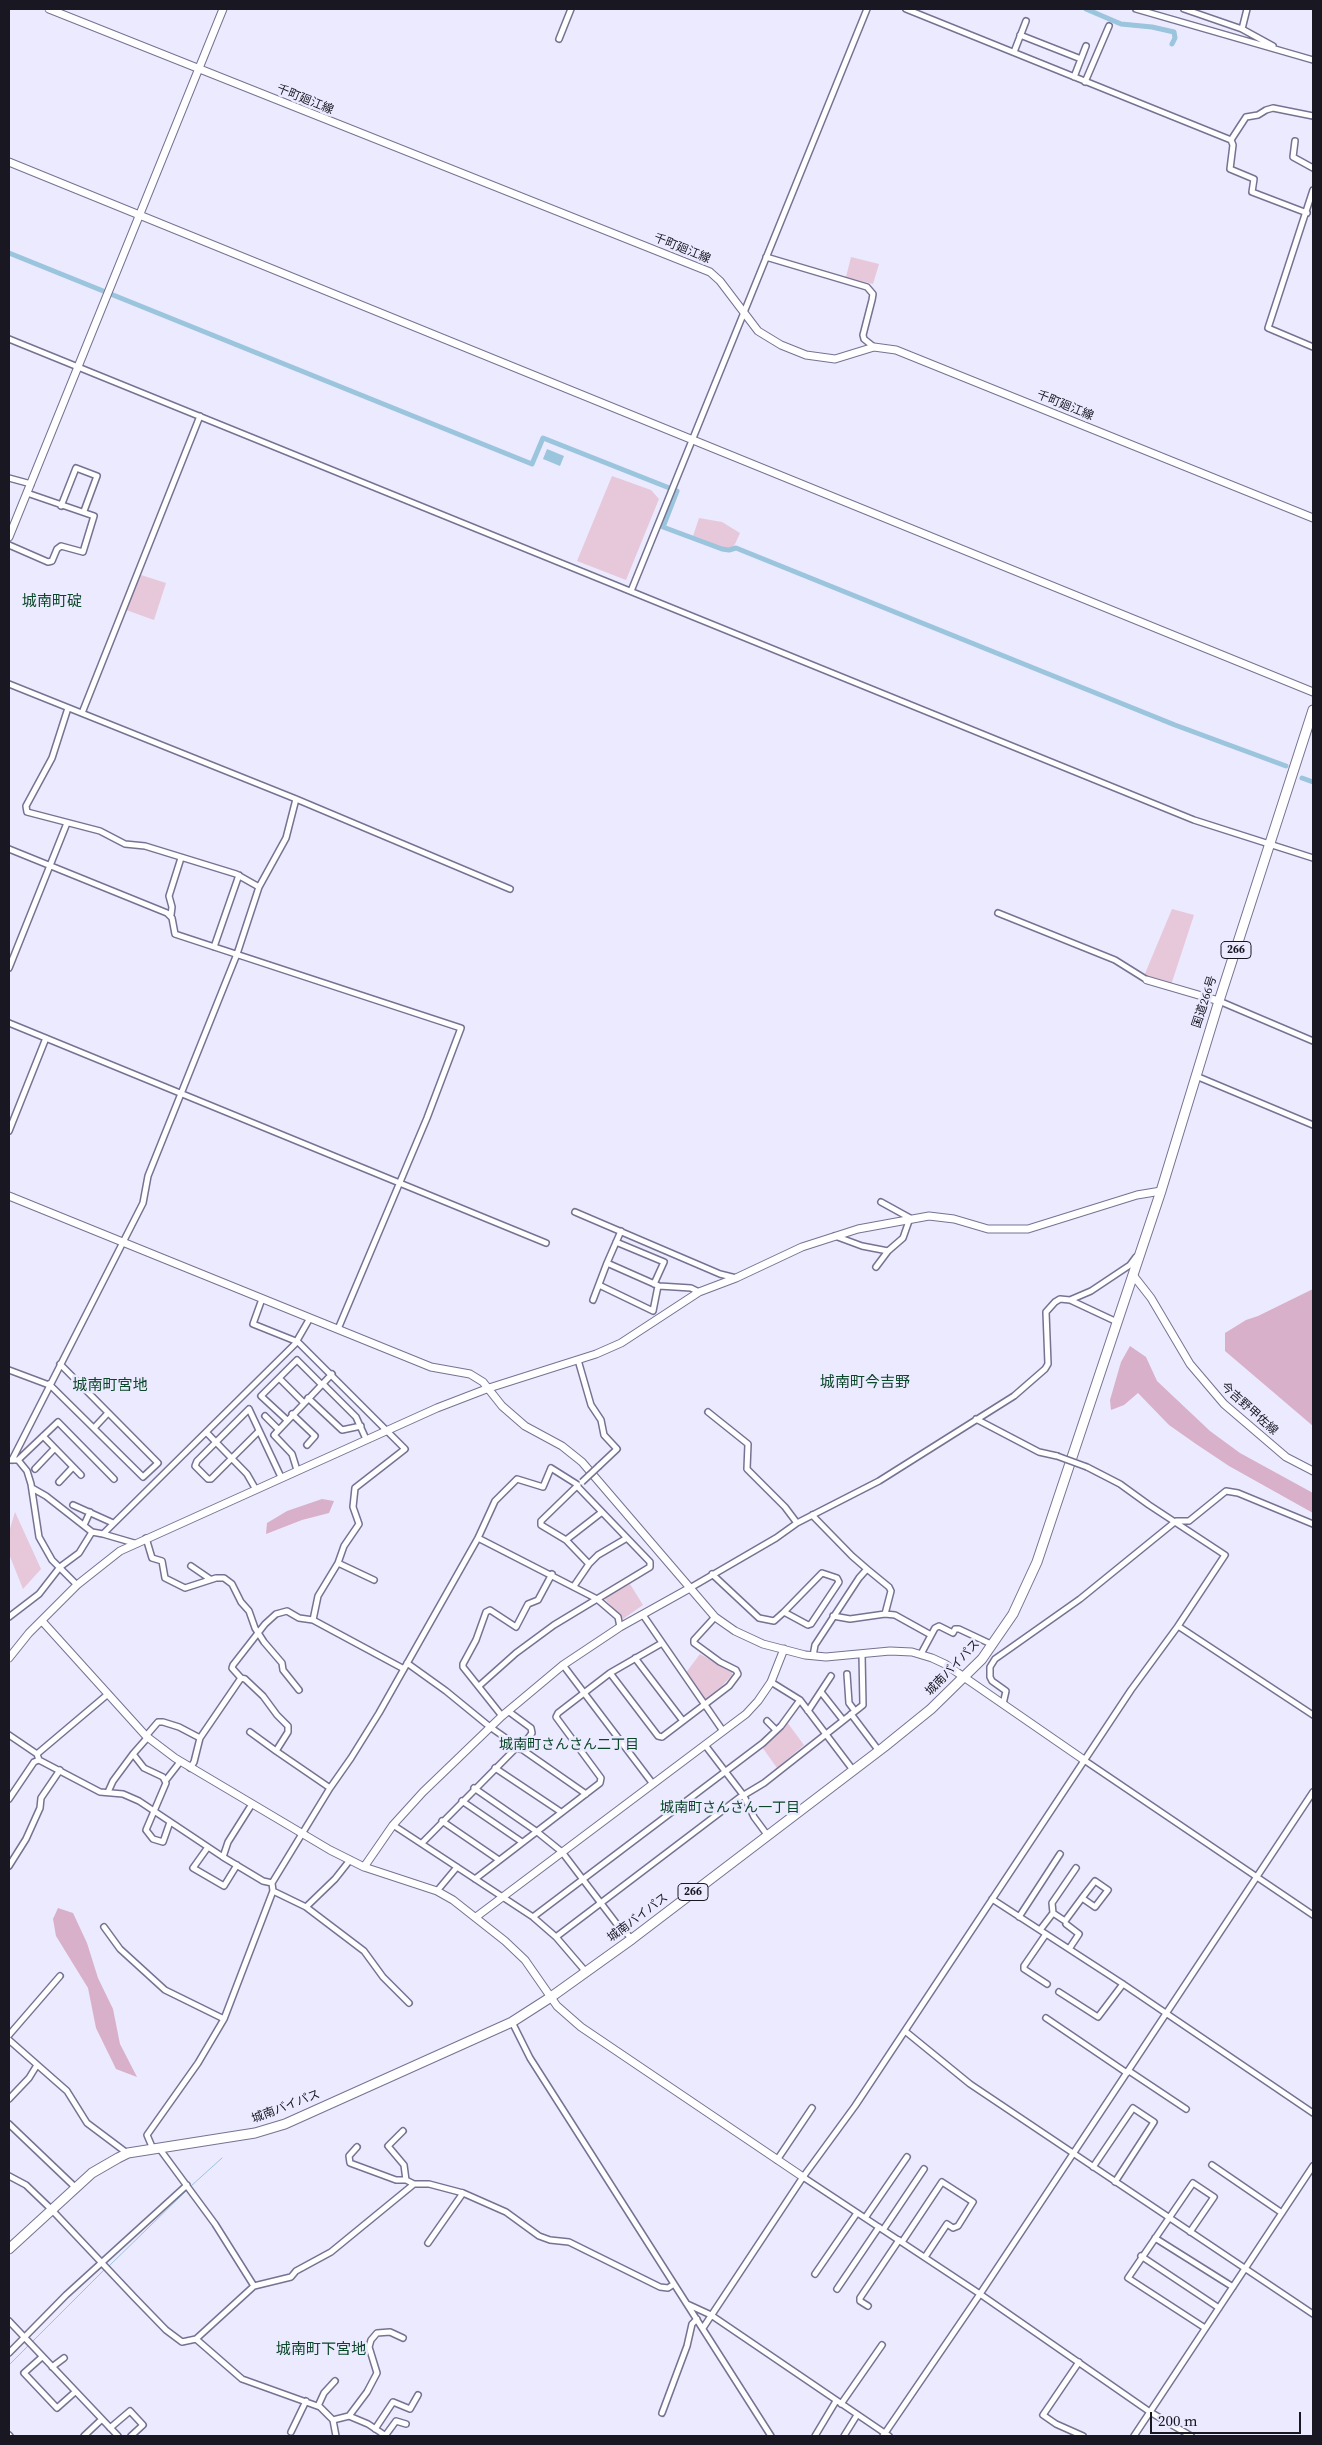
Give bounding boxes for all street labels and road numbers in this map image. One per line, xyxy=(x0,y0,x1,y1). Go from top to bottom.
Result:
street label: 千町廻江線 xyxy=(274,82,336,118)
street label: 千町廻江線 xyxy=(651,231,713,267)
street label: 千町廻江線 xyxy=(1034,388,1096,424)
road number: 266 xyxy=(1221,942,1251,958)
street label: 国道266号 xyxy=(1190,974,1220,1030)
street label: 今吉野甲佐線 xyxy=(1217,1380,1281,1438)
street label: 城南バイパス xyxy=(923,1637,983,1699)
road number: 266 xyxy=(678,1884,708,1900)
street label: 城南バイパス xyxy=(605,1891,671,1945)
street label: 城南バイパス xyxy=(250,2087,322,2127)

